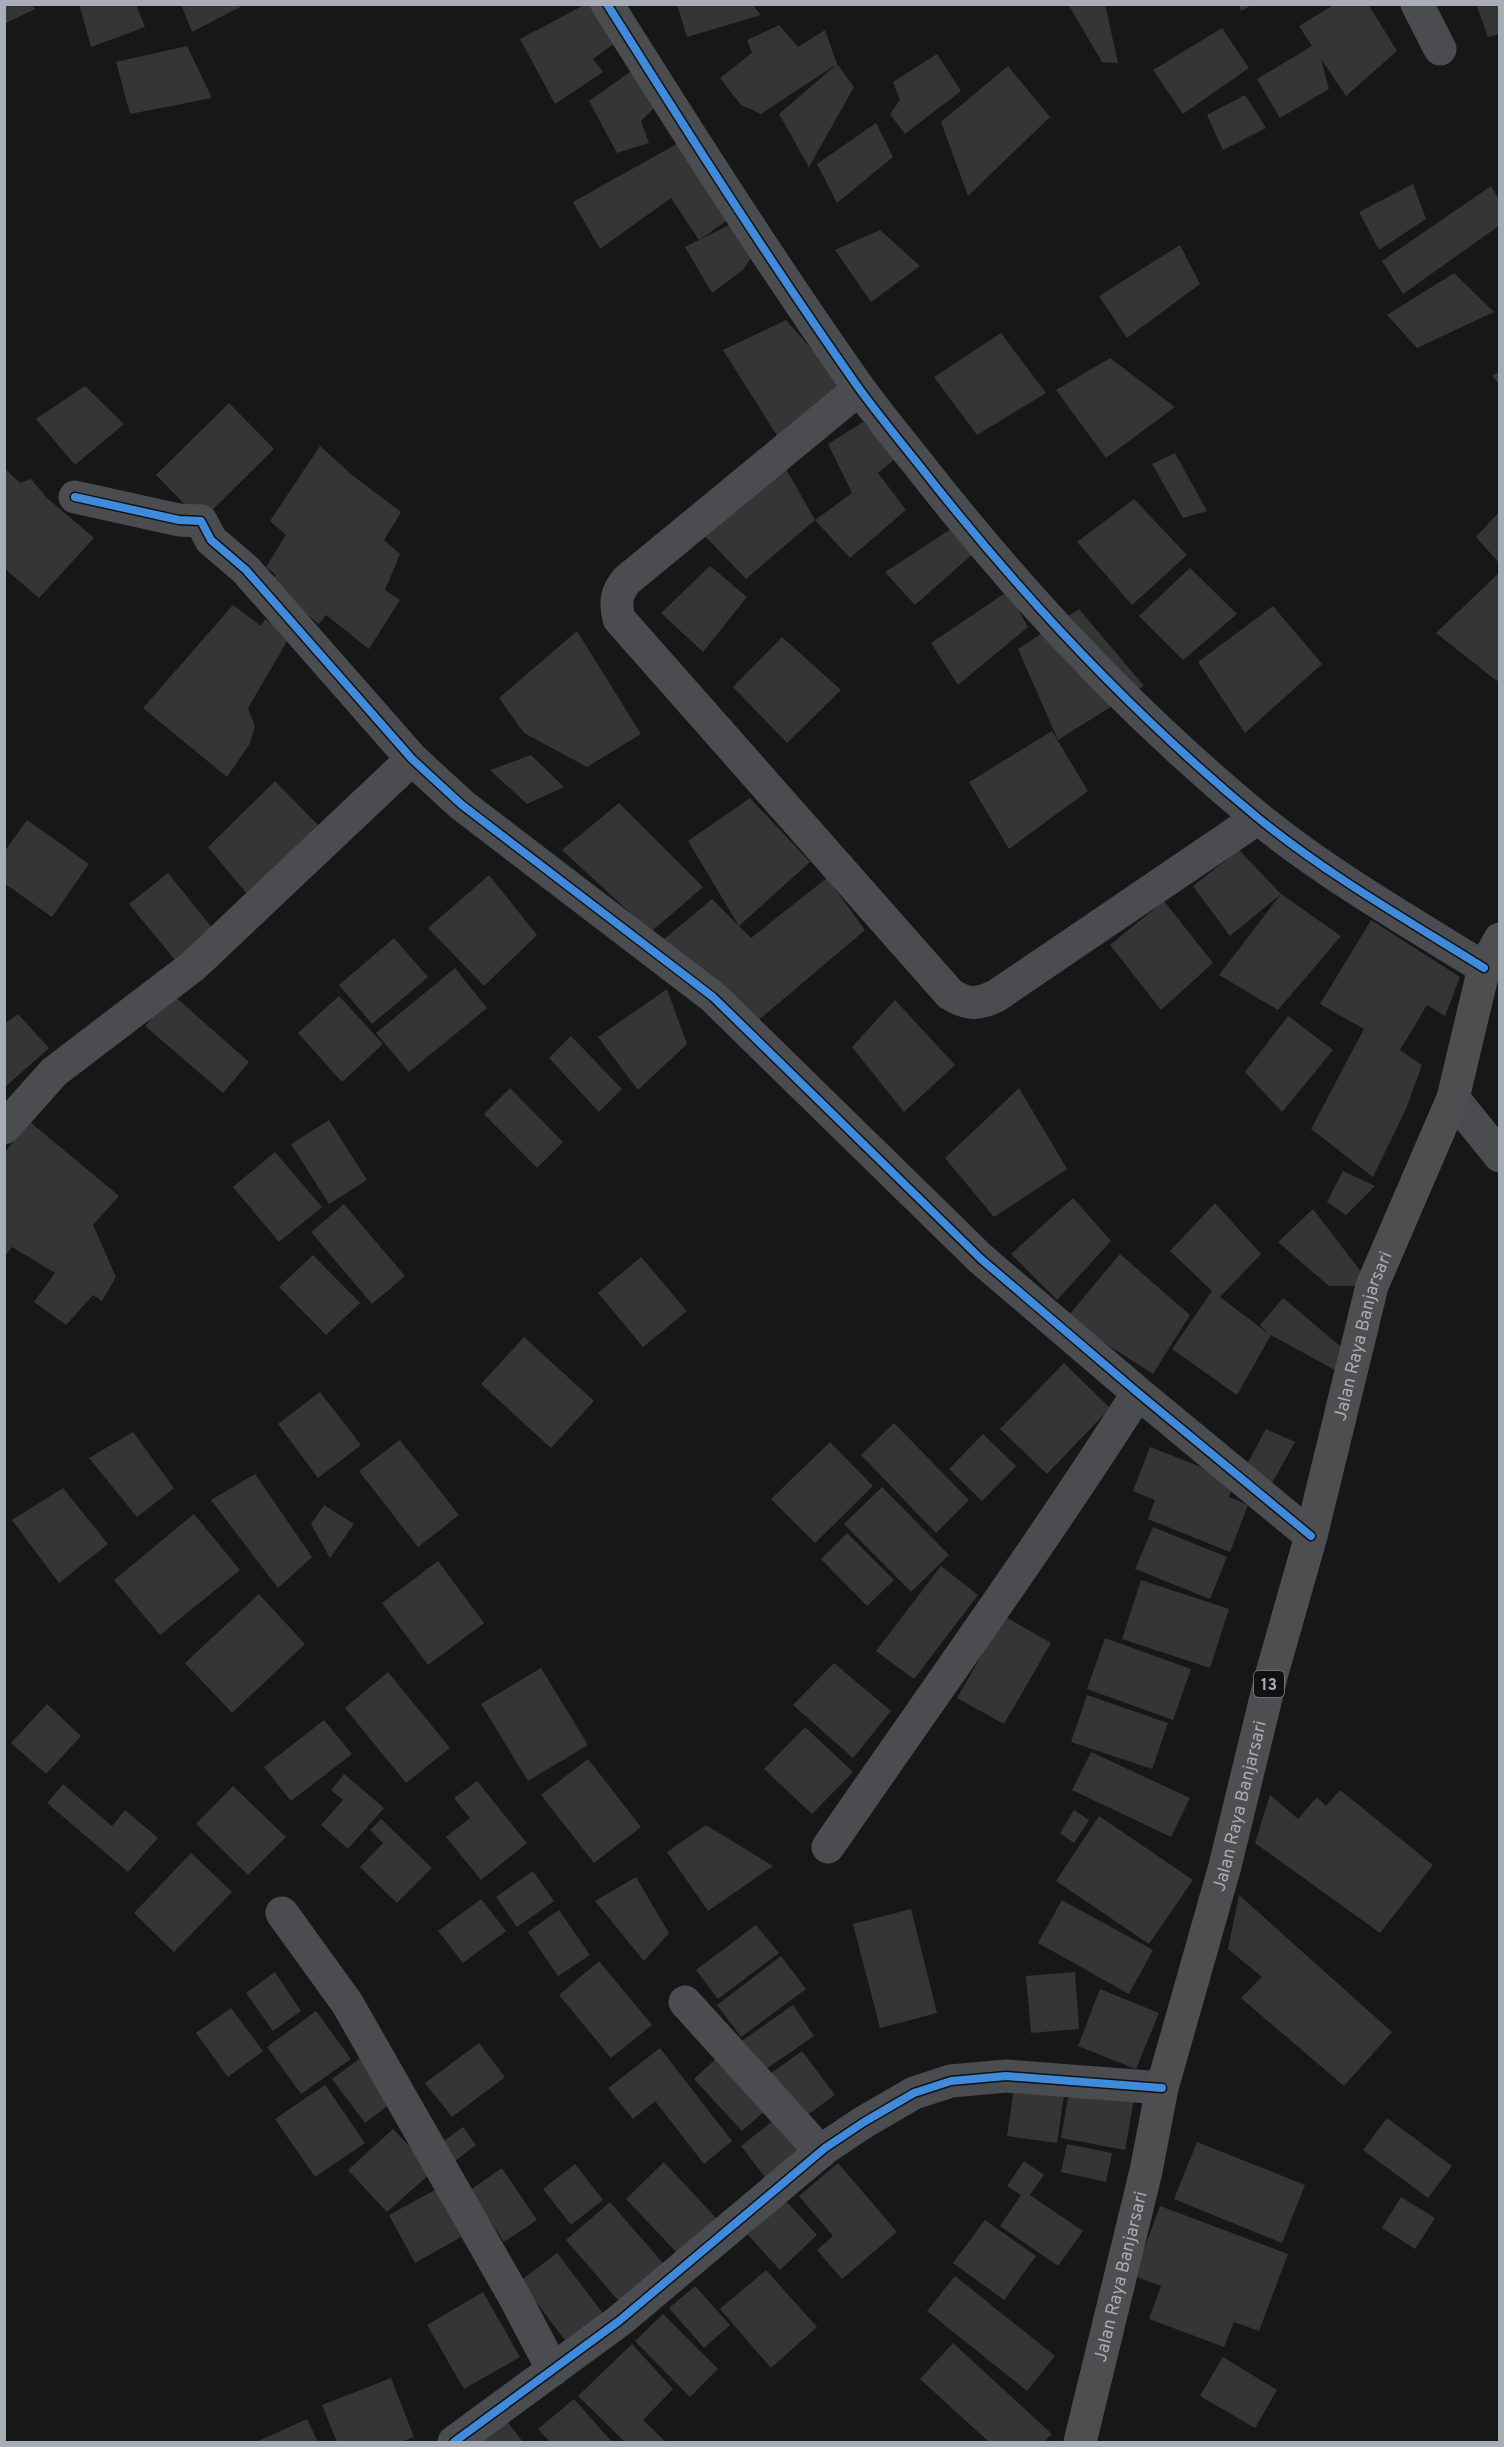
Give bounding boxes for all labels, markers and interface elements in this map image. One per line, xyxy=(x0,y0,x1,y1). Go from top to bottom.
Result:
street label: Jalan Raya Banjarsari xyxy=(1330,1248,1399,1423)
road number: 13 xyxy=(1254,1671,1284,1697)
street label: Jalan Raya Banjarsari xyxy=(1208,1719,1273,1894)
street label: Jalan Raya Banjarsari xyxy=(1090,2189,1154,2365)

